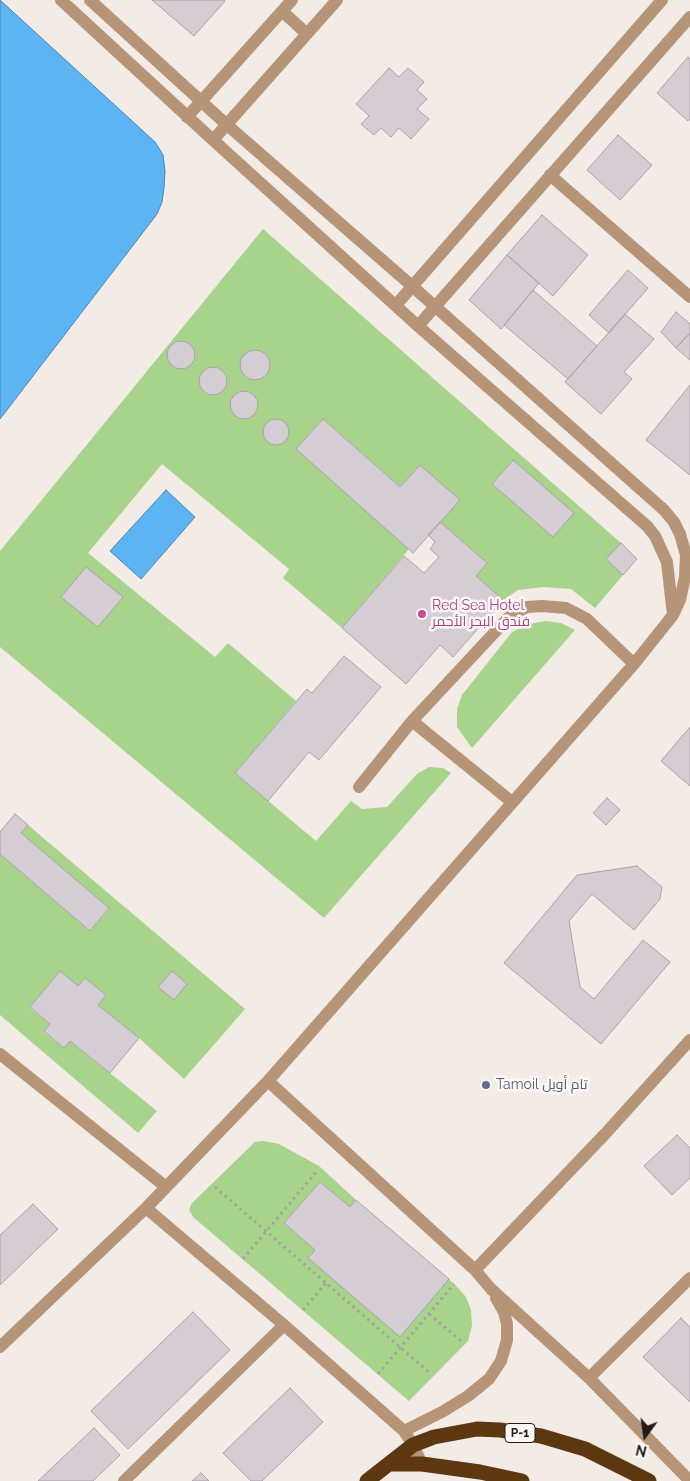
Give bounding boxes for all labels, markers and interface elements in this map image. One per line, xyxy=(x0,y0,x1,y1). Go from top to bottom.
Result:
place label: Red Sea Hotel فندق البحر الأحمر xyxy=(432,598,530,630)
marker: Red Sea Hotel فندق البحر الأحمر xyxy=(416,608,428,620)
place label: Tamoil تام أويل xyxy=(496,1077,587,1093)
marker: Tamoil تام أويل xyxy=(480,1079,492,1091)
north arrow xyxy=(620,1411,670,1461)
road number: P-1 xyxy=(505,1424,535,1442)
text: N xyxy=(634,1441,648,1460)

